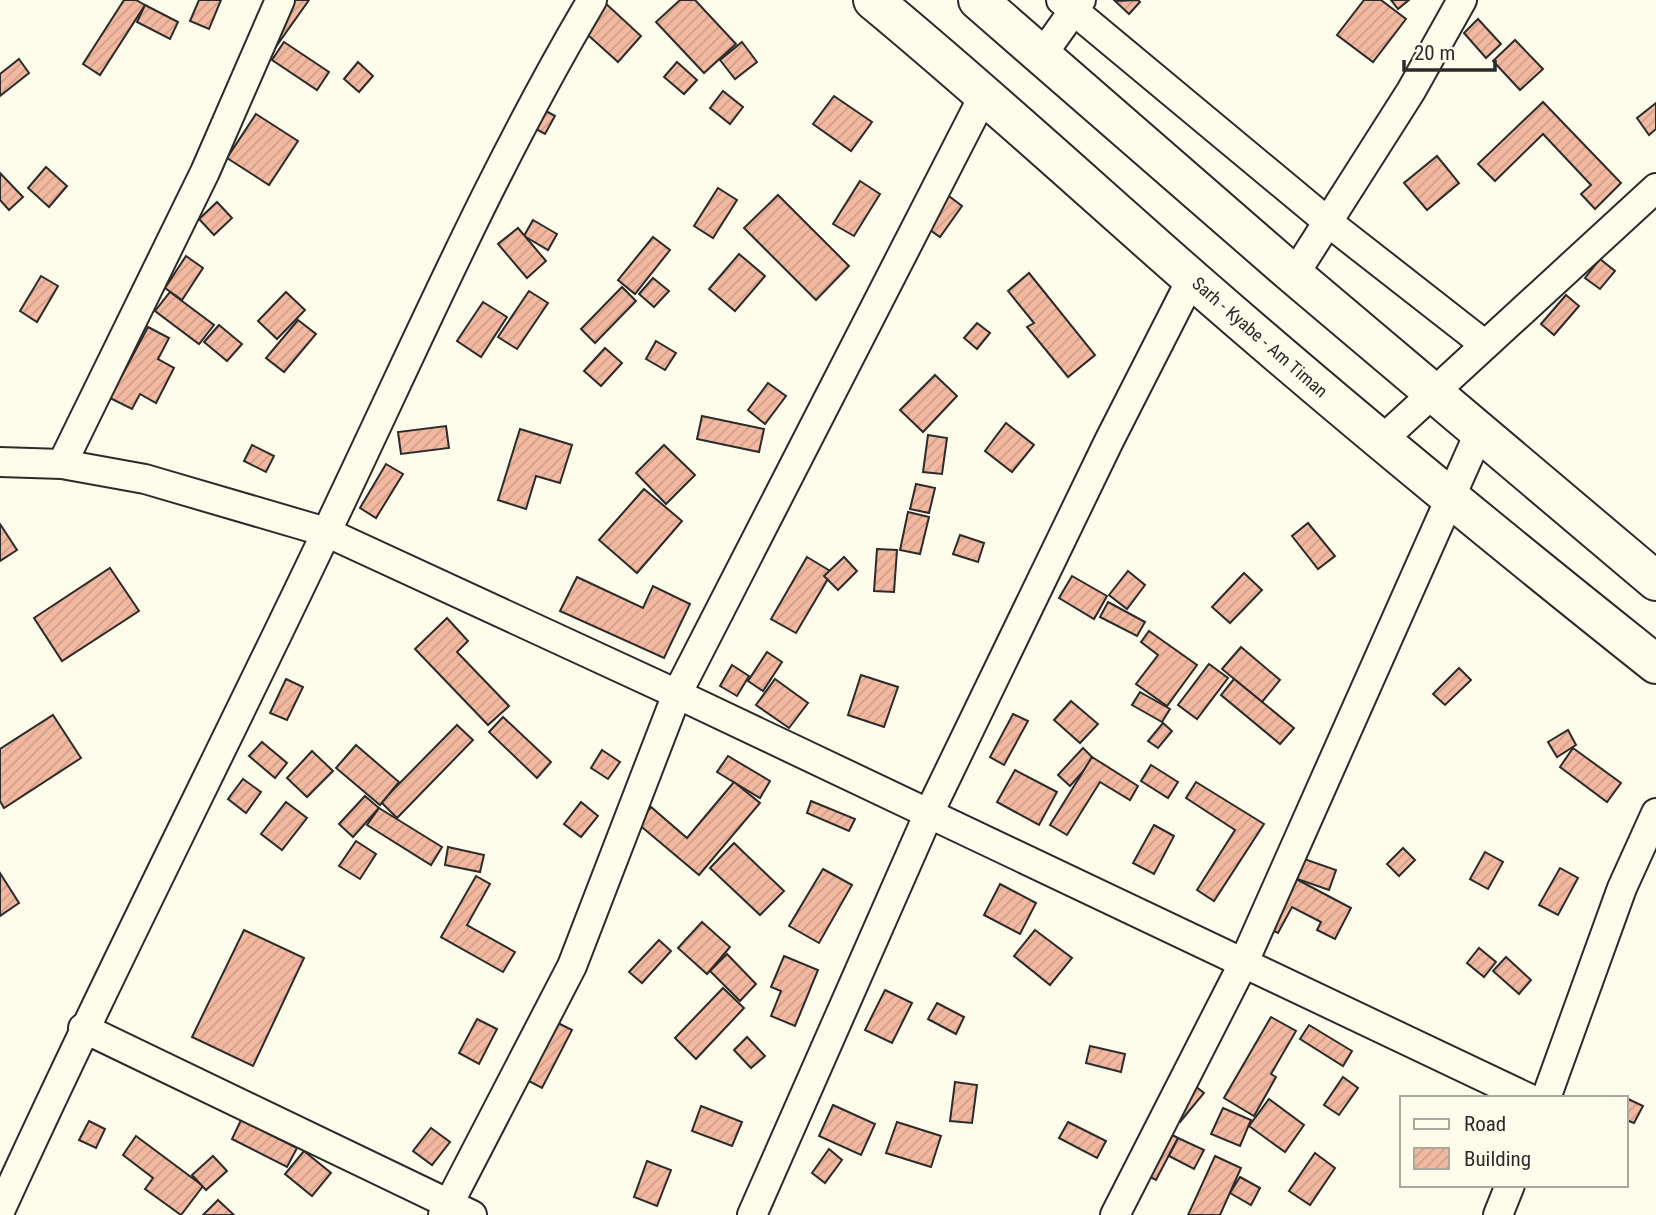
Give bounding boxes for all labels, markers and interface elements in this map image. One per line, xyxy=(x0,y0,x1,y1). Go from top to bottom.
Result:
scale bar xyxy=(1404,28,1495,72)
text: 20 m xyxy=(1414,41,1455,65)
street label: Sarh - Kyabe - Am Timan xyxy=(1188,273,1332,401)
legend xyxy=(1400,1096,1628,1187)
text: Road xyxy=(1464,1112,1506,1136)
text: Building xyxy=(1464,1147,1531,1171)

